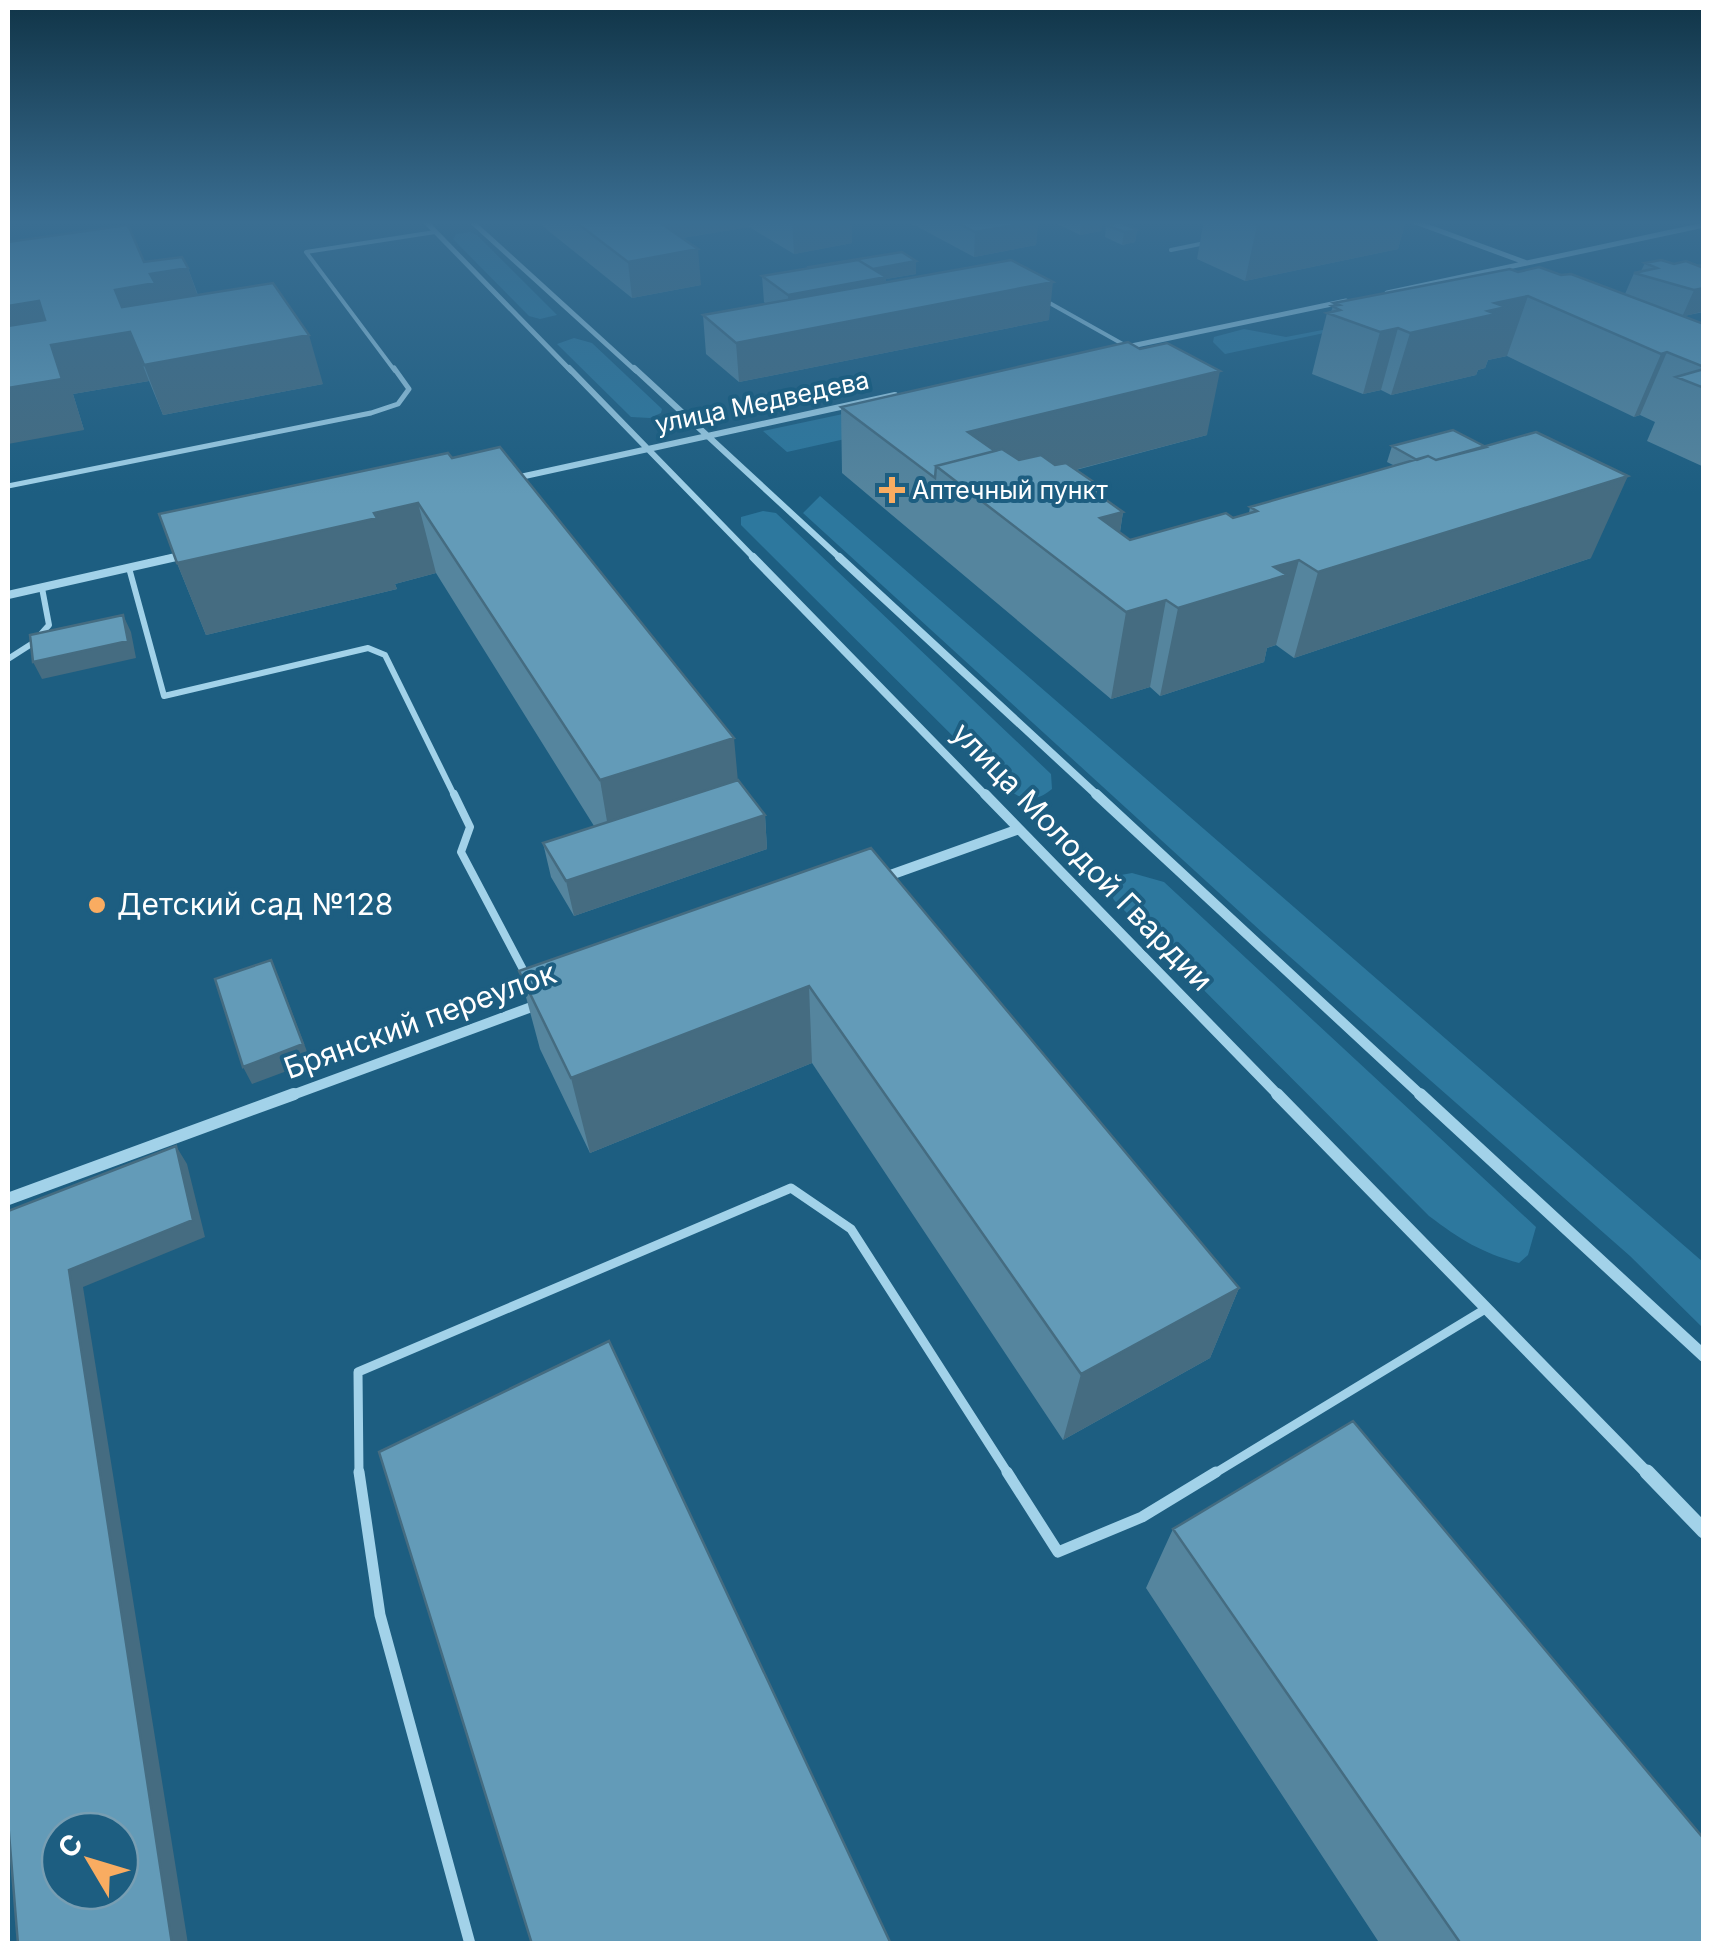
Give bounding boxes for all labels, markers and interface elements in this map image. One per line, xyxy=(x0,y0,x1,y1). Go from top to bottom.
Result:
street label: улица Медведева xyxy=(652,365,872,439)
place label: Аптечный пункт xyxy=(912,475,1108,505)
marker: Аптечный пункт xyxy=(881,479,903,501)
street label: улица Молодой Гвардии xyxy=(945,715,1220,998)
place label: Детский сад №128 xyxy=(117,886,393,922)
marker: Детский сад №128 xyxy=(86,894,108,916)
street label: Брянский переулок xyxy=(279,954,561,1086)
north arrow xyxy=(40,1811,140,1911)
text: С xyxy=(51,1827,90,1864)

